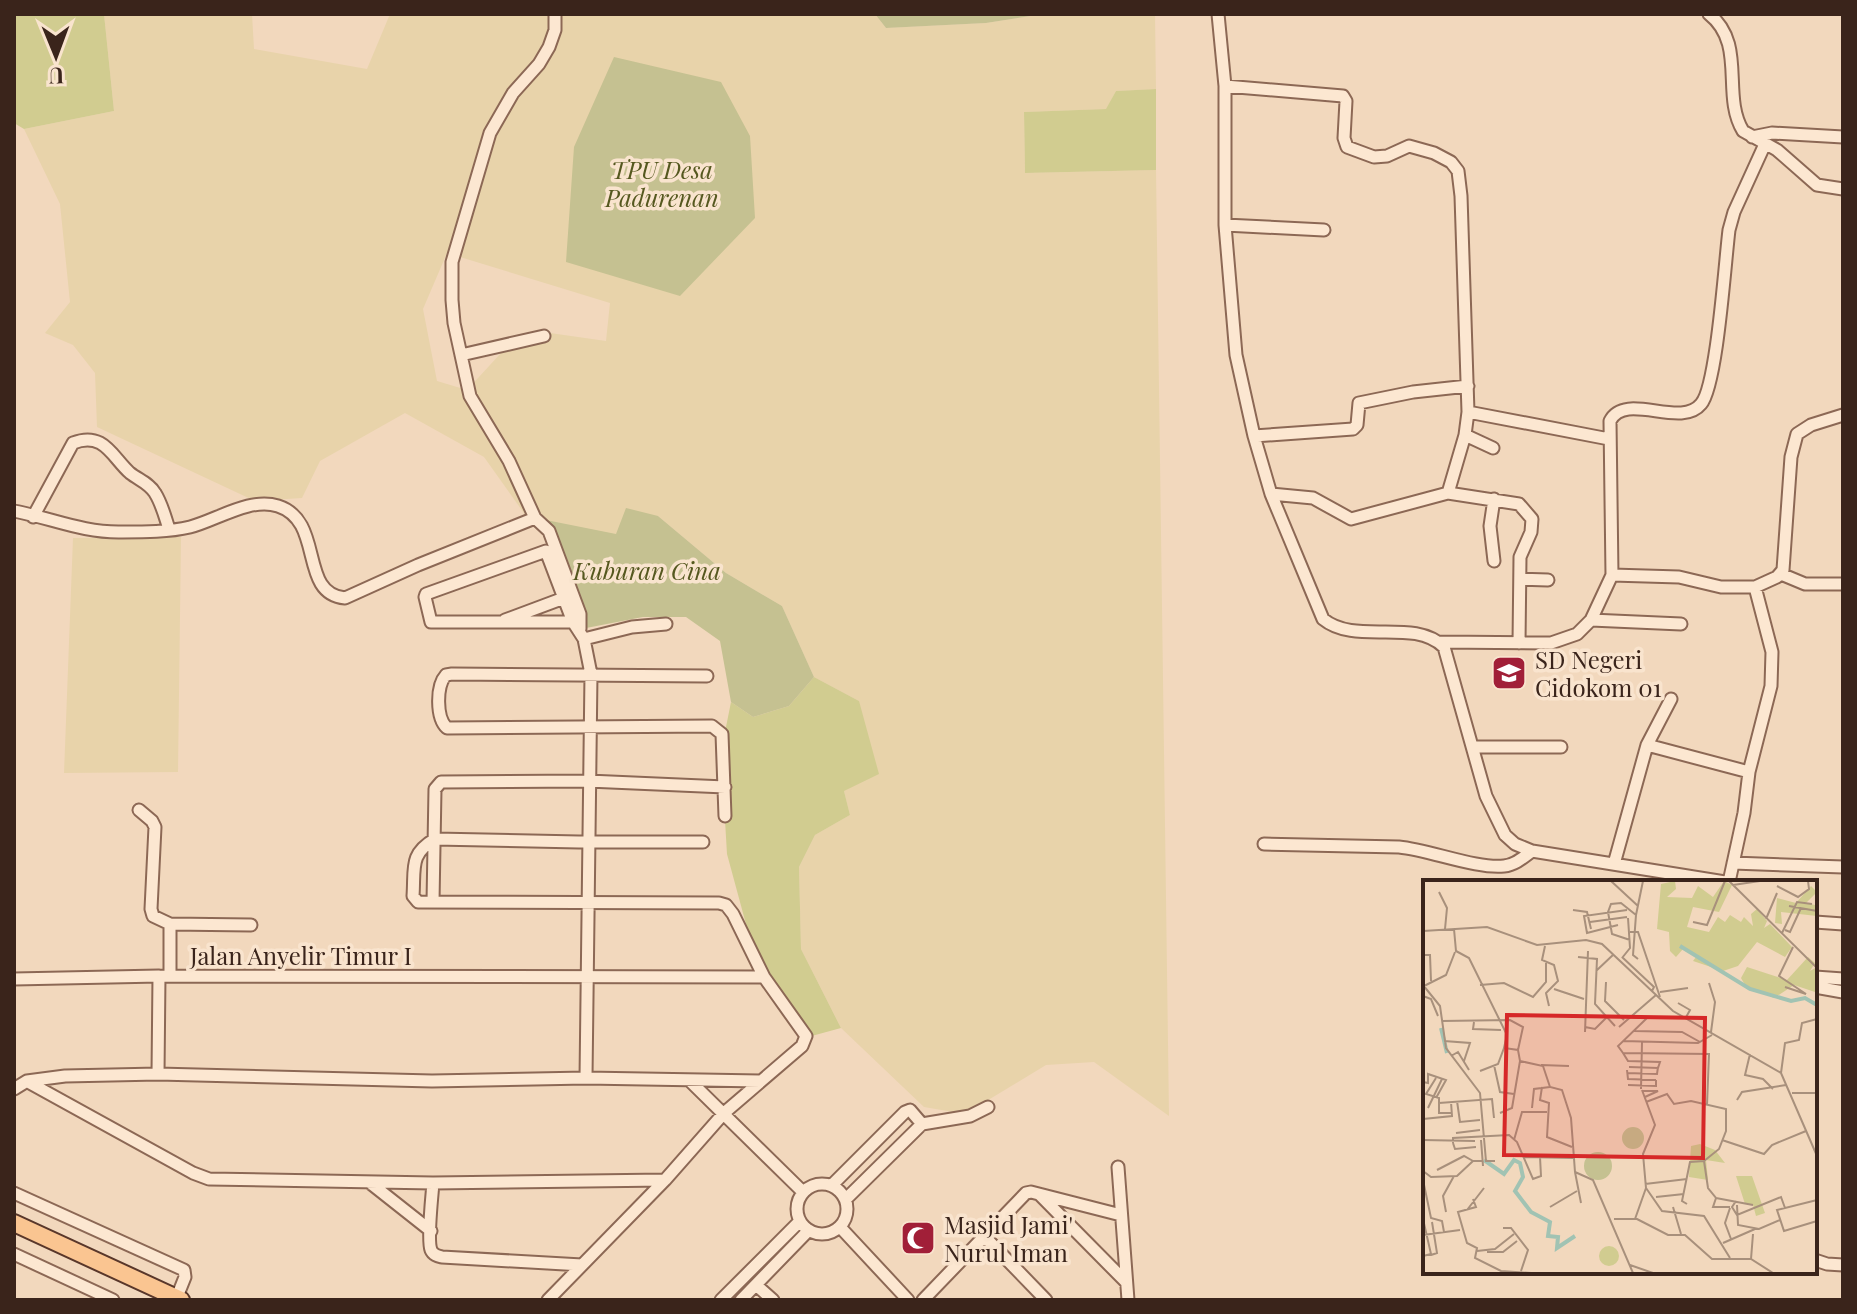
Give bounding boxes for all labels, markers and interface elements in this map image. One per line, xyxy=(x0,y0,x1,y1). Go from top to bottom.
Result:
north arrow xyxy=(16,16,96,96)
text: U xyxy=(49,62,64,92)
park label: TPU Desa Padurenan xyxy=(604,153,719,213)
park label: Kuburan Cina xyxy=(572,554,721,586)
place label: SD Negeri Cidokom 01 xyxy=(1535,643,1662,703)
school or university icon: SD Negeri Cidokom 01 xyxy=(1490,654,1528,692)
inset map xyxy=(1423,880,1817,1274)
street label: Jalan Anyelir Timur I xyxy=(189,939,412,971)
place label: Masjid Jami' Nurul Iman xyxy=(944,1208,1073,1268)
mosque icon: Masjid Jami' Nurul Iman xyxy=(899,1219,937,1257)

